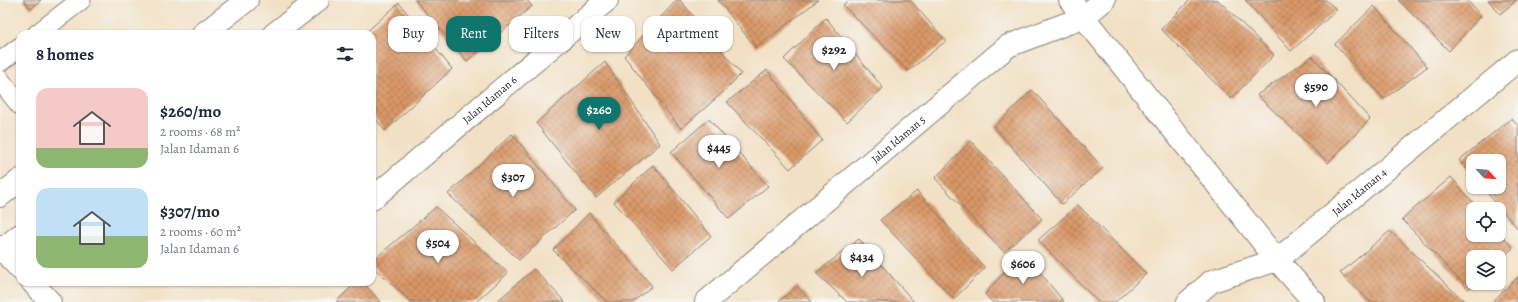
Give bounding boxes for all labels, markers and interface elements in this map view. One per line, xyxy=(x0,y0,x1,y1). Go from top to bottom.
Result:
chip: Buy xyxy=(388,16,438,52)
chip: Rent xyxy=(446,16,501,52)
chip: Filters xyxy=(509,16,573,52)
chip: New xyxy=(581,16,635,52)
chip: Apartment xyxy=(643,16,733,52)
pin: $292 xyxy=(810,37,858,71)
text: $292 xyxy=(822,41,846,58)
text: 8 homes xyxy=(36,43,94,66)
icon: filters xyxy=(334,43,356,65)
street label: Jalan Idaman 6 xyxy=(459,73,520,127)
pin: $590 xyxy=(1292,74,1340,108)
text: $590 xyxy=(1304,78,1328,95)
pin: $260 xyxy=(575,97,623,131)
text: $260/mo xyxy=(160,100,221,123)
text: $260 xyxy=(587,101,611,118)
icon: home xyxy=(68,104,116,152)
street label: Jalan Idaman 5 xyxy=(868,112,929,167)
text: 2 rooms · 68 m² xyxy=(160,123,240,140)
pin: $445 xyxy=(695,135,743,169)
text: $445 xyxy=(707,139,731,156)
text: Jalan Idaman 6 xyxy=(160,140,239,157)
north arrow xyxy=(1466,154,1506,194)
map controls xyxy=(1466,154,1506,290)
pin: $307 xyxy=(489,164,537,198)
street label: Jalan Idaman 4 xyxy=(1329,165,1390,219)
text: $307 xyxy=(501,168,525,185)
text: $307/mo xyxy=(160,200,220,223)
button: locate xyxy=(1466,202,1506,242)
icon: home xyxy=(68,204,116,252)
text: 2 rooms · 60 m² xyxy=(160,223,241,240)
pin: $504 xyxy=(414,230,462,264)
text: $504 xyxy=(426,234,450,251)
text: Jalan Idaman 6 xyxy=(160,240,239,257)
pin: $434 xyxy=(838,244,886,278)
text: $434 xyxy=(850,248,874,265)
button: layers xyxy=(1466,250,1506,290)
pin: $606 xyxy=(999,251,1047,285)
text: $606 xyxy=(1011,255,1035,272)

